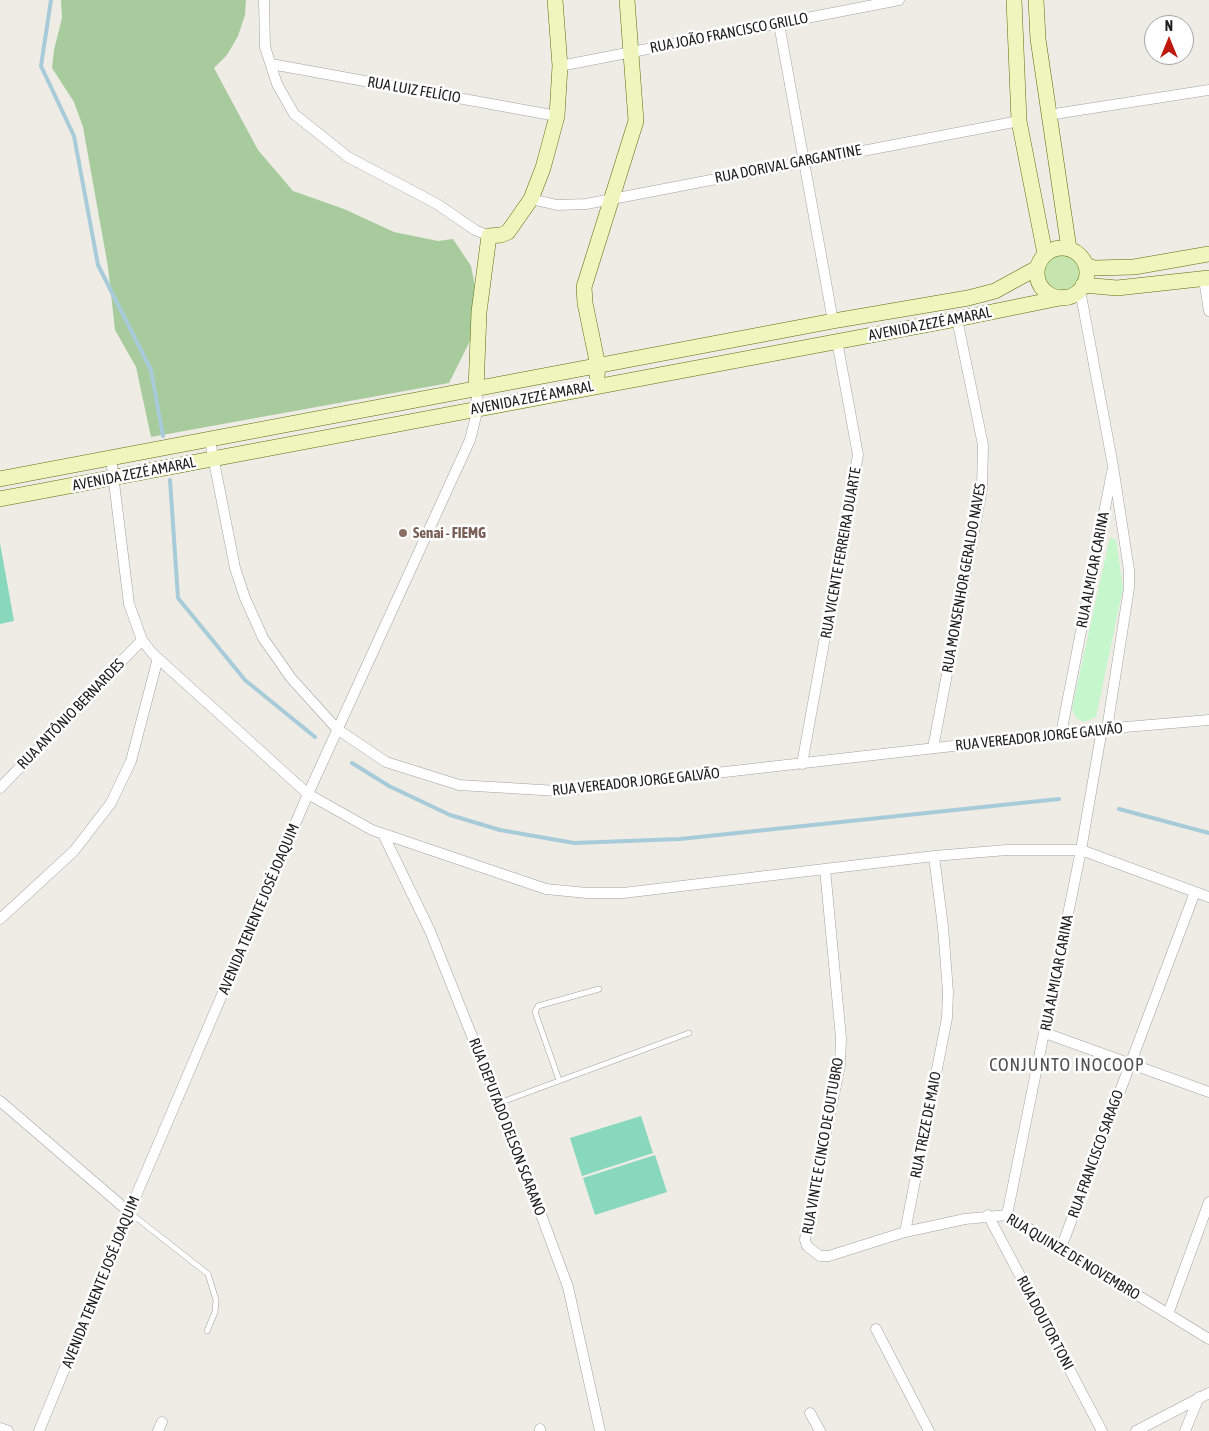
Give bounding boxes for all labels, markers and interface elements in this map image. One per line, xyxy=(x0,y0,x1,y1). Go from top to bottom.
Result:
street label: RUA JOÃO FRANCISCO GRILLO xyxy=(648,9,810,57)
north arrow xyxy=(1144,15,1194,65)
text: N xyxy=(1165,18,1173,34)
street label: RUA LUIZ FELÍCIO xyxy=(366,73,462,107)
street label: RUA DORIVAL GARGANTINE xyxy=(713,141,863,187)
street label: AVENIDA ZEZÉ AMARAL xyxy=(867,303,993,345)
street label: AVENIDA ZEZÉ AMARAL xyxy=(469,377,595,419)
street label: AVENIDA ZEZÉ AMARAL xyxy=(71,453,197,495)
street label: RUA VICENTE FERREIRA DUARTE xyxy=(817,466,865,640)
street label: RUA MONSENHOR GERALDO NAVES xyxy=(938,482,990,674)
street label: RUA ALMICAR CARINA xyxy=(1073,510,1113,630)
place label: Senai - FIEMG xyxy=(413,524,486,542)
marker: Senai - FIEMG xyxy=(397,527,409,539)
street label: RUA ANTÔNIO BERNARDES xyxy=(14,655,128,773)
street label: RUA VEREADOR JORGE GALVÃO xyxy=(954,719,1124,755)
street label: RUA VEREADOR JORGE GALVÃO xyxy=(551,764,721,800)
street label: AVENIDA TENENTE JOSÉ JOAQUIM xyxy=(215,821,303,997)
street label: RUA ALMICAR CARINA xyxy=(1037,913,1077,1033)
street label: RUA DEPUTADO DELSON SCARANO xyxy=(465,1036,549,1218)
district label: CONJUNTO INOCOOP xyxy=(987,1054,1147,1076)
street label: RUA VINTE E CINCO DE OUTUBRO xyxy=(799,1056,847,1236)
street label: RUA TREZE DE MAIO xyxy=(907,1070,945,1180)
street label: RUA FRANCISCO SARAGO xyxy=(1064,1088,1128,1220)
street label: AVENIDA TENENTE JOSÉ JOAQUIM xyxy=(58,1193,144,1371)
street label: RUA QUINZE DE NOVEMBRO xyxy=(1003,1210,1143,1304)
street label: RUA DOUTOR TONI xyxy=(1013,1273,1077,1373)

